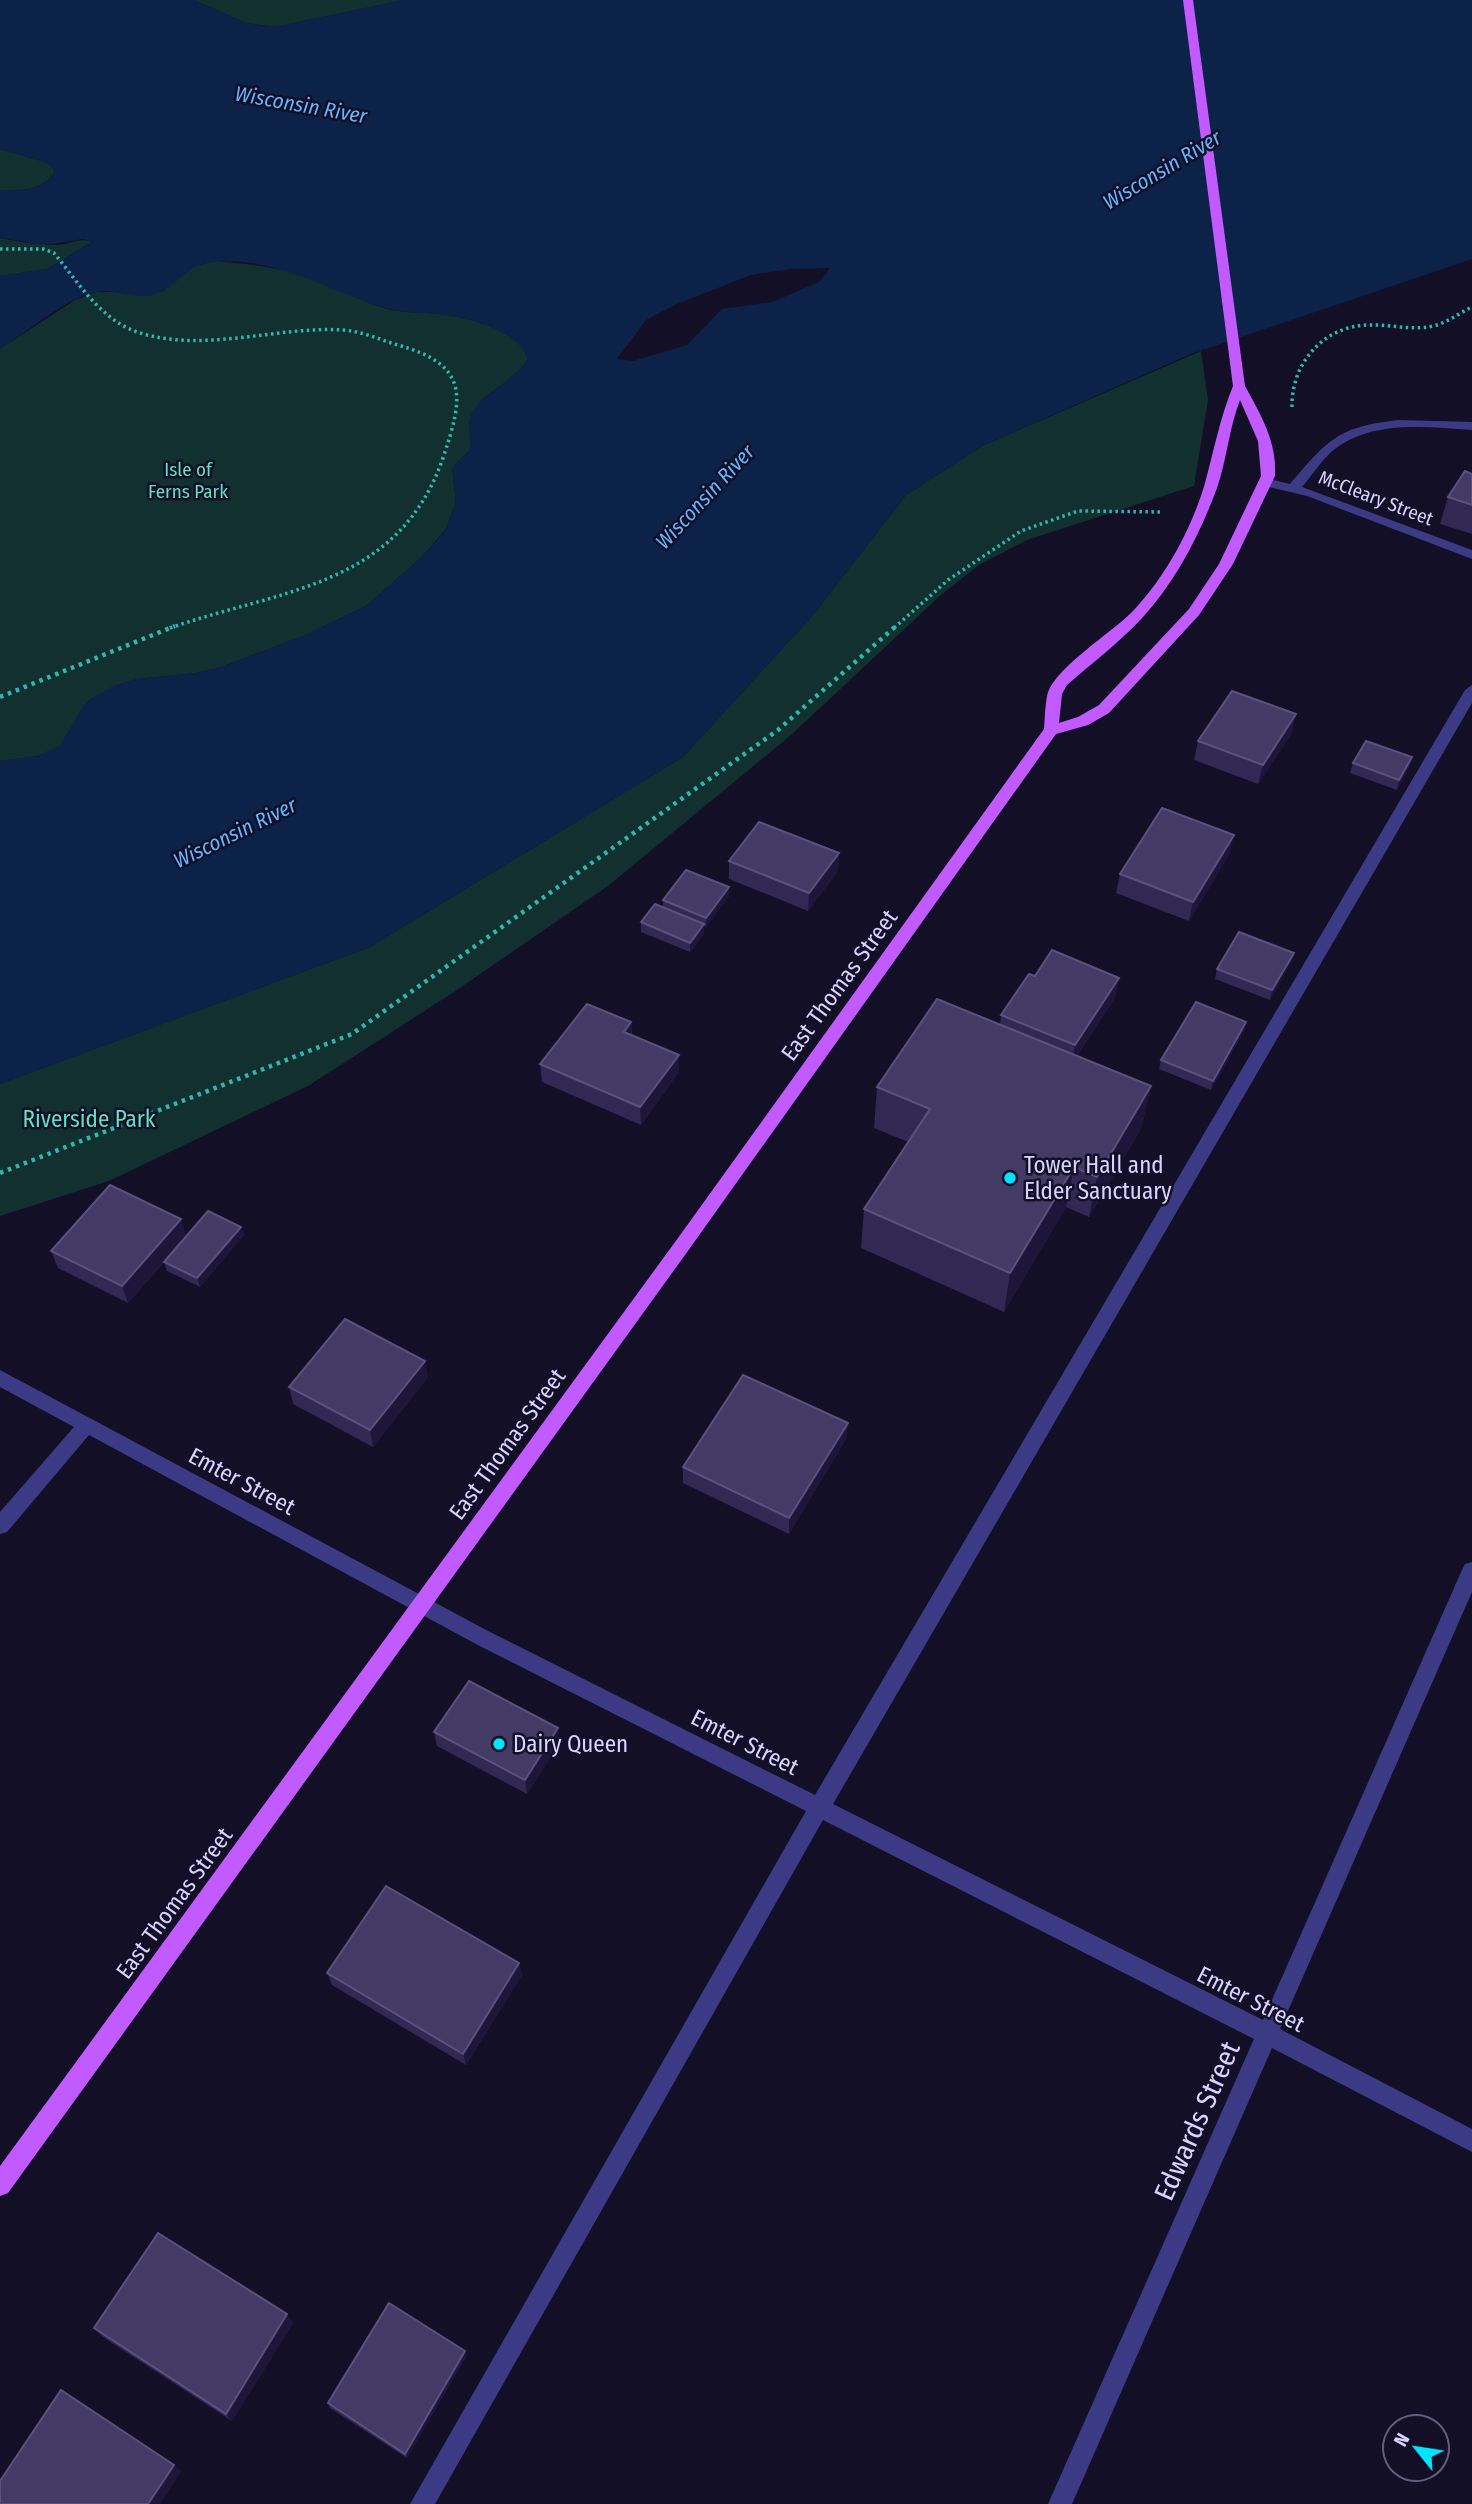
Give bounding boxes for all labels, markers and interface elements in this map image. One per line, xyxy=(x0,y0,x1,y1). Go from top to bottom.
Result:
water label: Wisconsin River xyxy=(233,81,370,130)
water label: Wisconsin River xyxy=(1098,124,1226,216)
water label: Wisconsin River xyxy=(650,439,760,555)
park label: Isle of Ferns Park xyxy=(148,458,228,503)
street label: McCleary Street xyxy=(1315,466,1437,531)
water label: Wisconsin River xyxy=(169,792,301,874)
street label: East Thomas Street xyxy=(775,904,903,1066)
park label: Riverside Park xyxy=(22,1105,156,1133)
place label: Tower Hall and Elder Sanctuary xyxy=(1024,1151,1172,1205)
marker: Tower Hall and Elder Sanctuary xyxy=(1002,1170,1018,1186)
street label: East Thomas Street xyxy=(443,1363,571,1525)
street label: Emter Street xyxy=(184,1441,301,1521)
street label: Emter Street xyxy=(687,1703,804,1781)
place label: Dairy Queen xyxy=(513,1730,628,1758)
marker: Dairy Queen xyxy=(491,1736,507,1752)
street label: East Thomas Street xyxy=(110,1822,238,1984)
street label: Emter Street xyxy=(1193,1960,1310,2038)
street label: Edwards Street xyxy=(1147,2036,1247,2206)
north arrow xyxy=(1381,2413,1451,2483)
text: N xyxy=(1389,2429,1415,2450)

